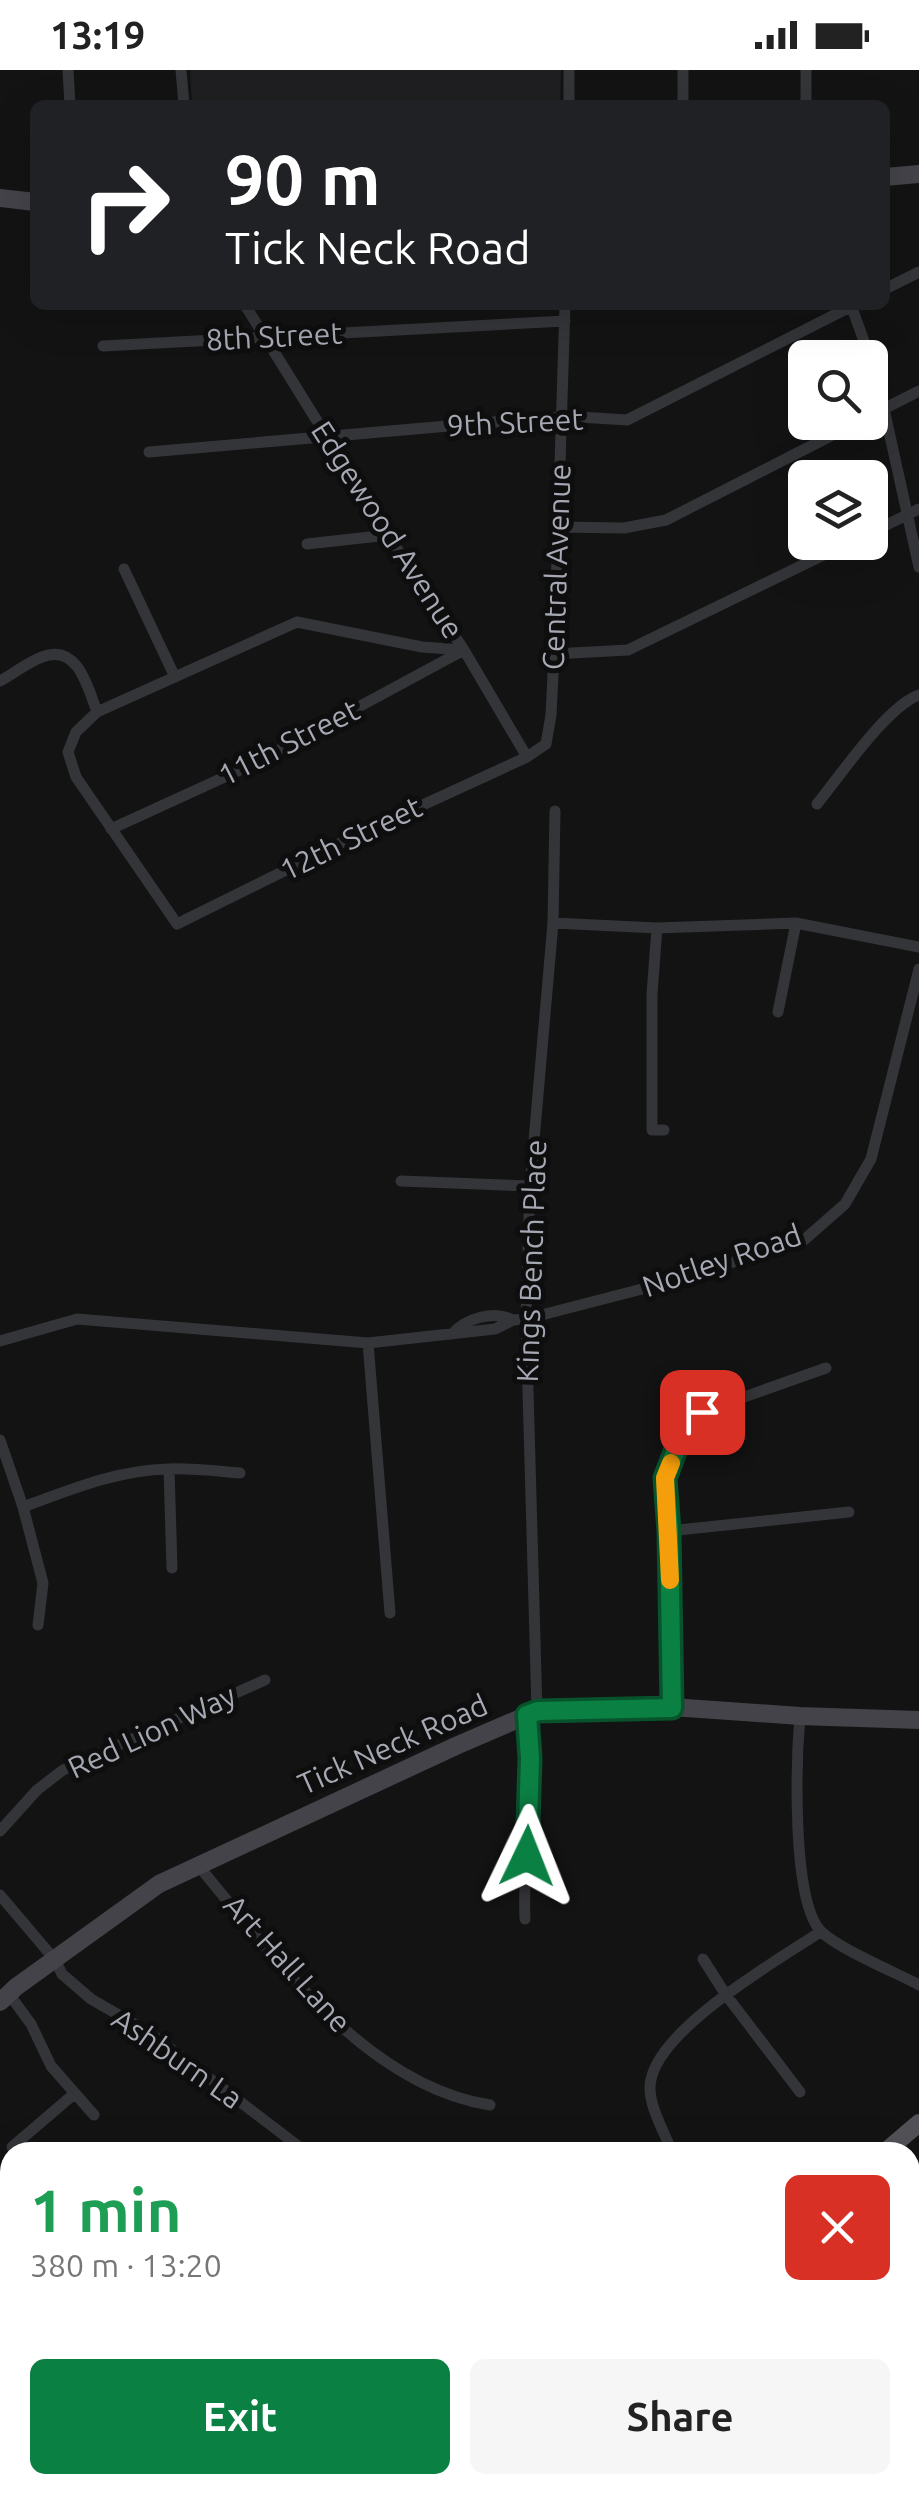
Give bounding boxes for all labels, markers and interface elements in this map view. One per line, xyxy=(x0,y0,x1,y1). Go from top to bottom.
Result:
text: 13:19 xyxy=(50,14,145,56)
icon: right xyxy=(60,140,190,270)
text: 90 m xyxy=(225,140,381,218)
text: Tick Neck Road xyxy=(225,222,531,273)
street label: 8th Street xyxy=(205,315,343,357)
map controls xyxy=(788,340,888,560)
button: search xyxy=(788,340,888,440)
street label: 9th Street xyxy=(446,401,584,443)
street label: Edgewood Avenue xyxy=(305,415,471,644)
button: layers xyxy=(788,460,888,560)
street label: Central Avenue xyxy=(535,463,577,671)
street label: 11th Street xyxy=(212,692,365,792)
street label: 12th Street xyxy=(274,789,427,887)
street label: Kings Bench Place xyxy=(510,1139,552,1383)
street label: Notley Road xyxy=(638,1217,806,1303)
pin xyxy=(660,1370,745,1455)
icon: arrive xyxy=(675,1385,730,1440)
street label: Red Lion Way xyxy=(62,1677,241,1785)
street label: Tick Neck Road xyxy=(293,1687,493,1801)
position arrow xyxy=(475,1804,579,1908)
street label: Art Hall Lane xyxy=(217,1888,358,2039)
street label: Ashburn La xyxy=(106,2001,249,2115)
button: close xyxy=(785,2175,890,2280)
text: 1 min xyxy=(30,2176,182,2243)
text: 380 m · 13:20 xyxy=(30,2247,222,2283)
button: Exit xyxy=(30,2359,450,2474)
button: Share xyxy=(470,2359,890,2474)

